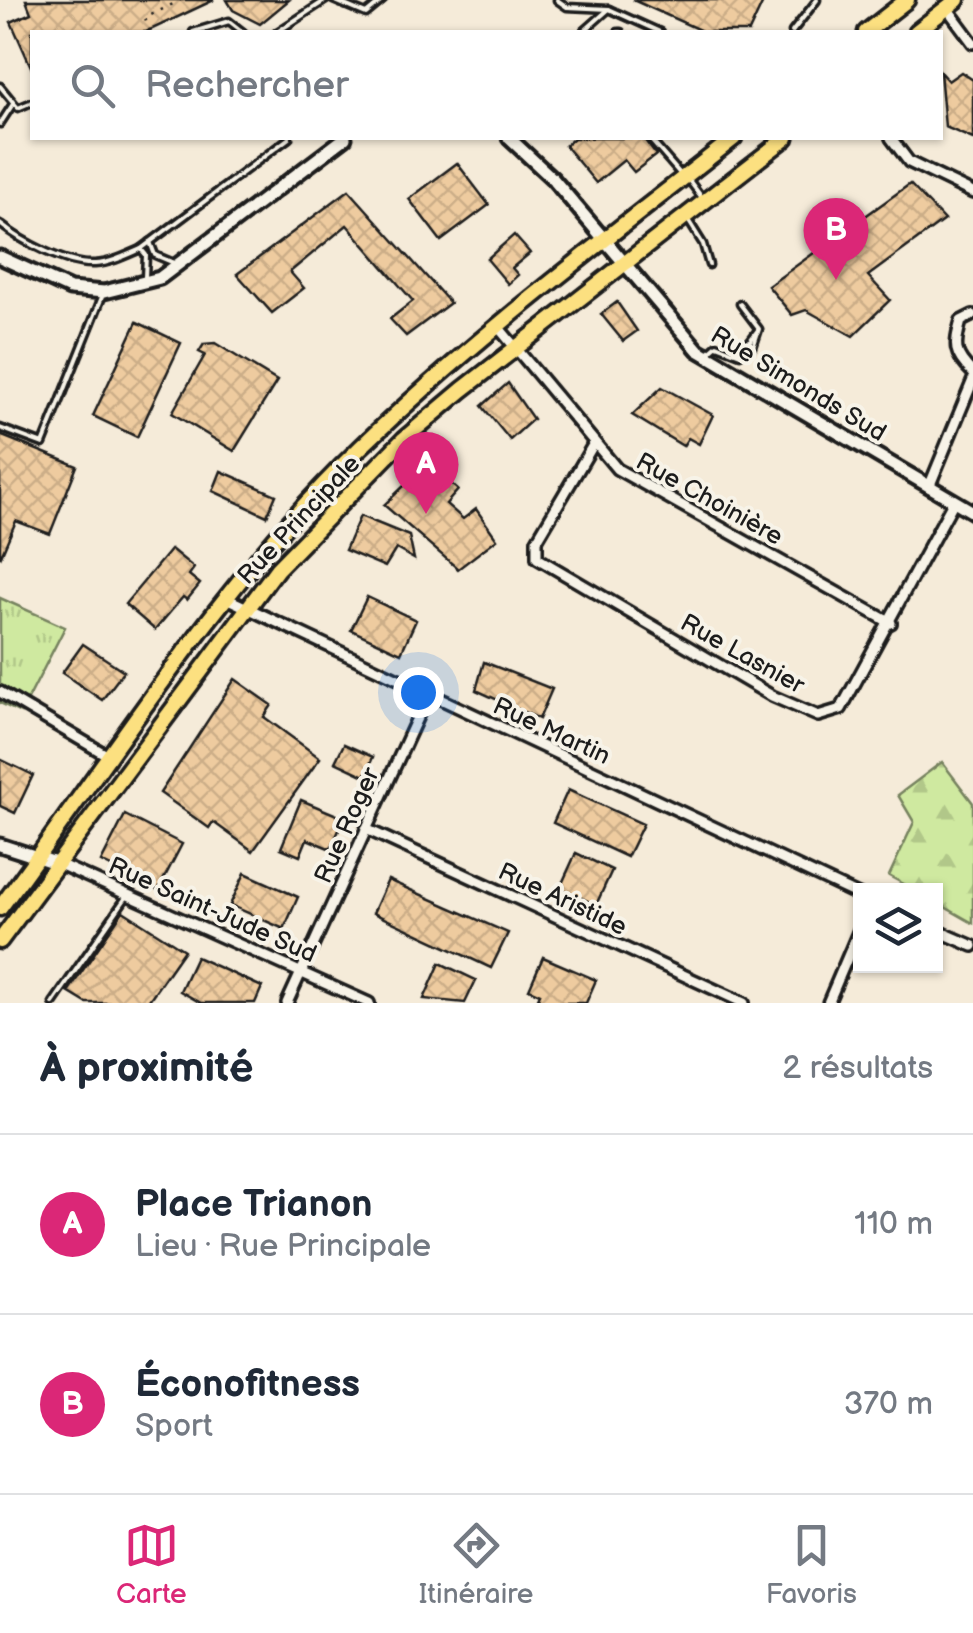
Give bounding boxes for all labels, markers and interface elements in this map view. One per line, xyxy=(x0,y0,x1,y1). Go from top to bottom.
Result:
search box xyxy=(30,30,943,140)
icon: search xyxy=(65,58,120,113)
text: Rechercher xyxy=(145,63,349,108)
pin: B xyxy=(804,198,868,280)
street label: Rue Simonds Sud xyxy=(705,320,892,449)
pin: A xyxy=(394,432,458,514)
street label: Rue Choinière xyxy=(630,446,788,553)
street label: Rue Principale xyxy=(231,449,367,591)
street label: Rue Lasnier xyxy=(675,607,811,702)
your location xyxy=(393,667,444,718)
street label: Rue Martin xyxy=(488,691,615,772)
street label: Rue Roger xyxy=(308,762,387,888)
street label: Rue Saint-Jude Sud xyxy=(104,851,321,970)
street label: Rue Aristide xyxy=(493,856,632,943)
map controls xyxy=(853,883,943,973)
button: layers xyxy=(853,883,943,973)
text: À proximité xyxy=(40,1043,253,1094)
text: 2 résultats xyxy=(782,1049,933,1088)
text: Place Trianon xyxy=(135,1182,373,1227)
text: A xyxy=(63,1205,82,1244)
text: 110 m xyxy=(854,1205,933,1244)
text: Lieu · Rue Principale xyxy=(135,1227,431,1266)
text: Éconofitness xyxy=(135,1362,360,1407)
text: B xyxy=(61,1385,84,1424)
text: 370 m xyxy=(844,1385,933,1424)
text: Sport xyxy=(135,1407,213,1446)
tab: Carte xyxy=(116,1518,187,1611)
tab: Itinéraire xyxy=(419,1518,533,1611)
tab: Favoris xyxy=(766,1518,857,1611)

